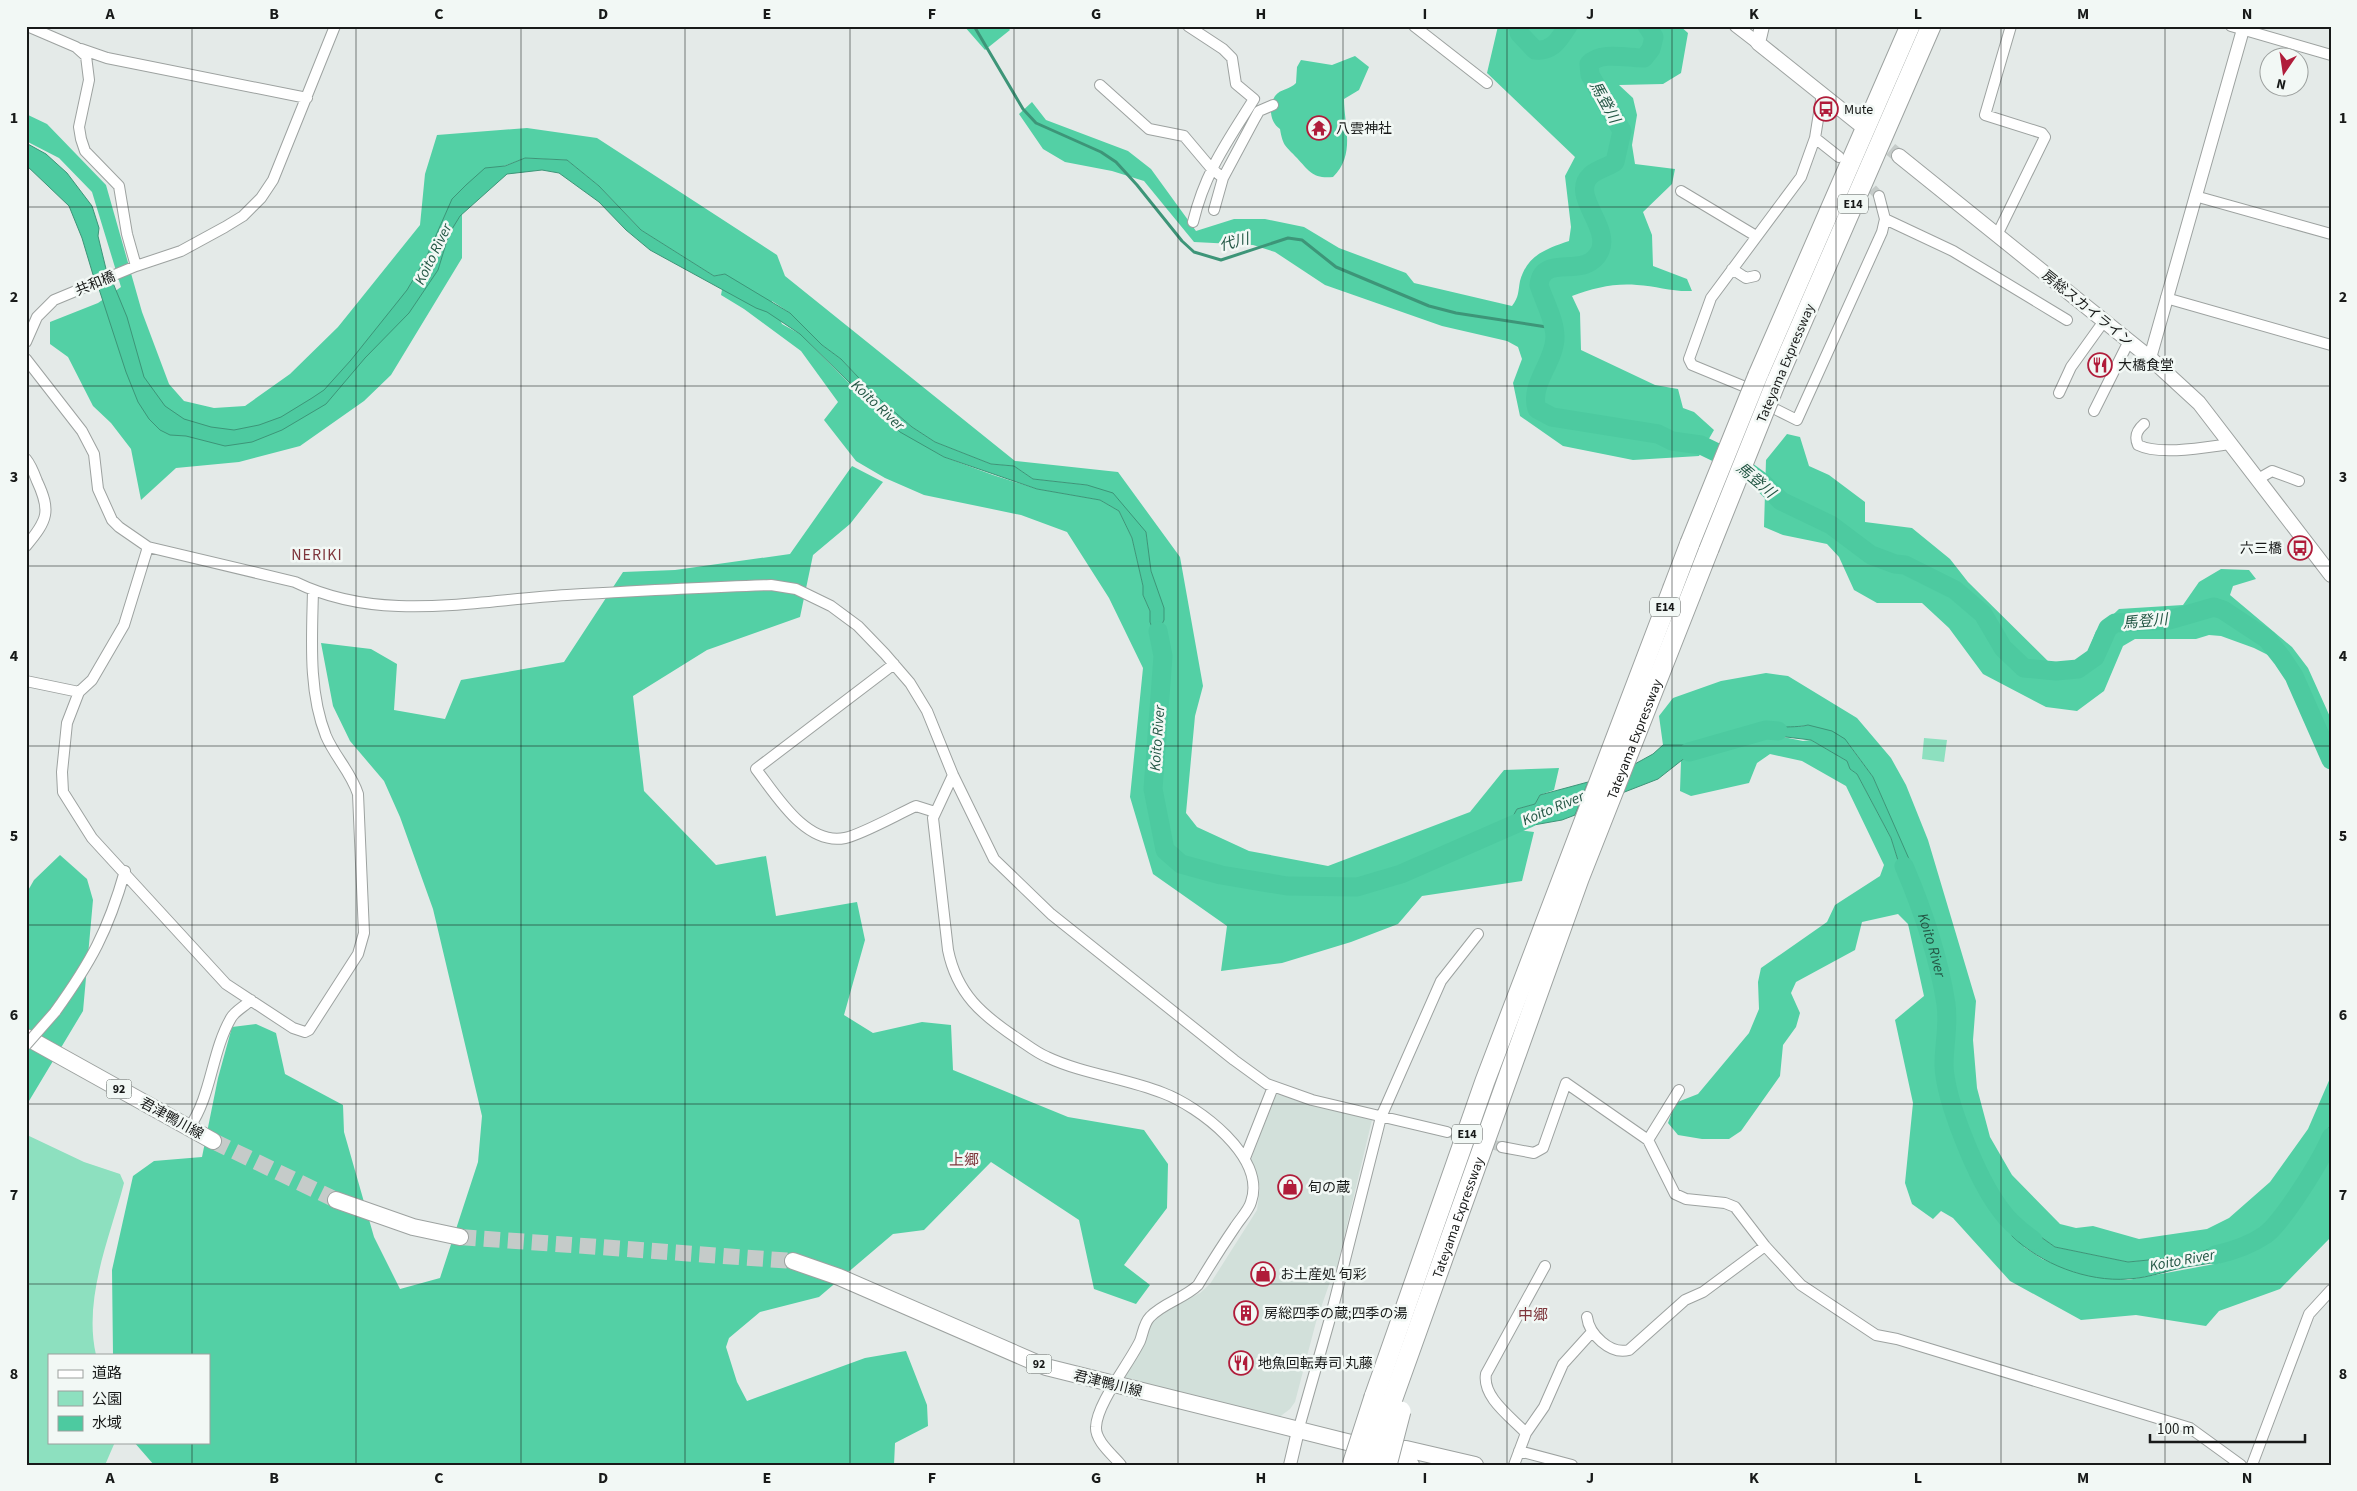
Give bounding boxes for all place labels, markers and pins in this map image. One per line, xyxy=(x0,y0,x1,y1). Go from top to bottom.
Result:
bus stop icon: Mute xyxy=(1813,96,1839,122)
place label: Mute xyxy=(1844,100,1873,120)
temple icon: 八雲神社 xyxy=(1306,115,1332,141)
place label: 八雲神社 xyxy=(1336,119,1392,139)
restaurant icon: 大橋食堂 xyxy=(2087,352,2113,378)
place label: 大橋食堂 xyxy=(2118,356,2174,376)
bus stop icon: 六三橋 xyxy=(2287,535,2313,561)
place label: 六三橋 xyxy=(2240,539,2282,559)
shop icon: 旬の蔵 xyxy=(1277,1174,1303,1200)
place label: 旬の蔵 xyxy=(1308,1178,1350,1198)
shop icon: お土産処 旬彩 xyxy=(1250,1261,1276,1287)
place label: お土産処 旬彩 xyxy=(1280,1265,1367,1285)
building icon: 房総四季の蔵;四季の湯 xyxy=(1233,1300,1259,1326)
place label: 房総四季の蔵;四季の湯 xyxy=(1264,1304,1408,1324)
restaurant icon: 地魚回転寿司 丸藤 xyxy=(1228,1350,1254,1376)
place label: 地魚回転寿司 丸藤 xyxy=(1258,1354,1373,1374)

